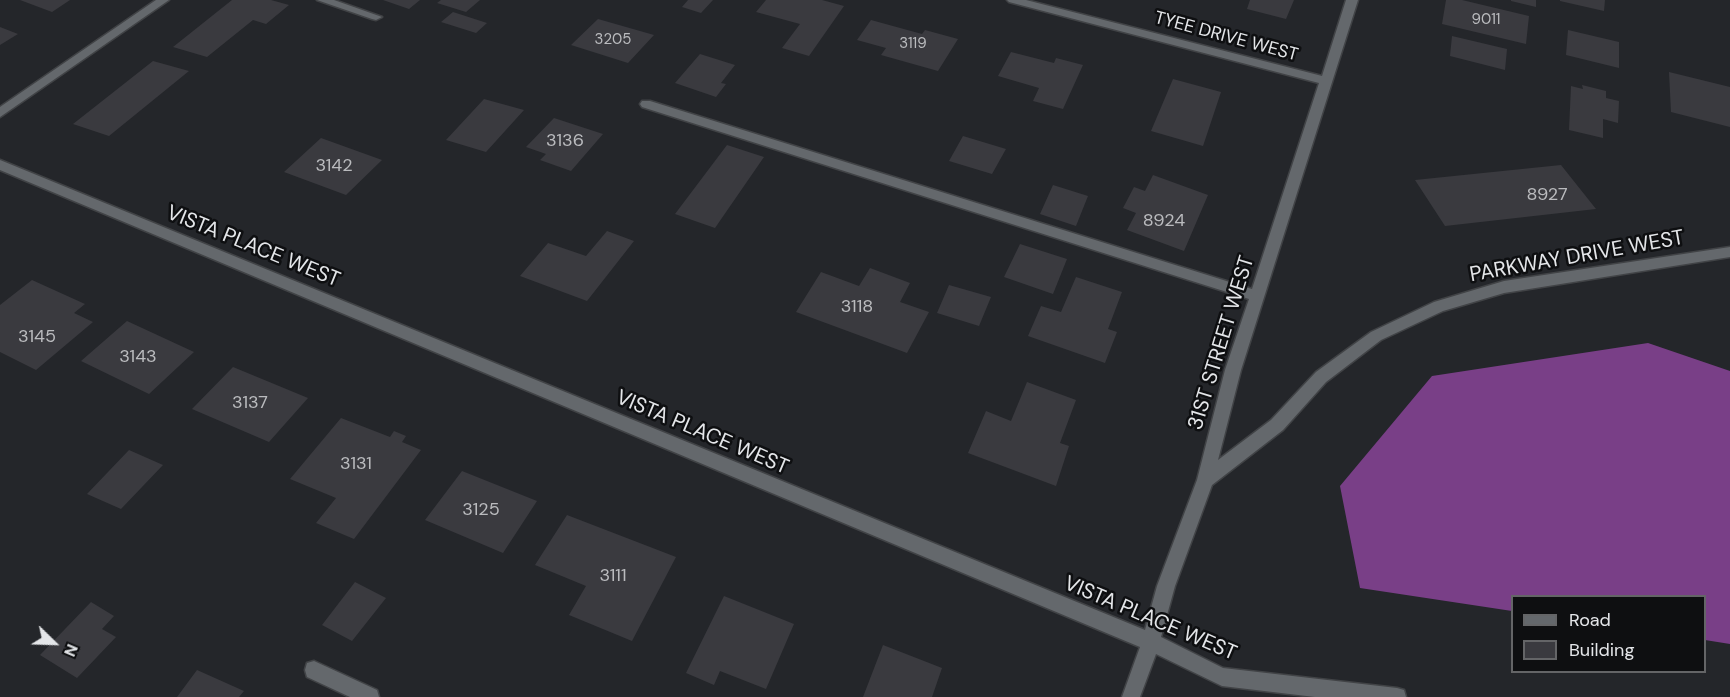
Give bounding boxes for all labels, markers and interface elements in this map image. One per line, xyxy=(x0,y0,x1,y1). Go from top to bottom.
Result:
street label: TYEE DRIVE WEST xyxy=(1152,7,1300,67)
house number: 9011 xyxy=(1471,11,1501,29)
house number: 3205 xyxy=(595,31,631,49)
house number: 3119 xyxy=(899,35,927,53)
house number: 3136 xyxy=(546,130,584,152)
house number: 3142 xyxy=(315,155,353,177)
house number: 8927 xyxy=(1526,184,1568,206)
street label: VISTA PLACE WEST xyxy=(162,201,344,293)
house number: 8924 xyxy=(1143,210,1185,232)
street label: PARKWAY DRIVE WEST xyxy=(1468,226,1686,288)
street label: 31ST STREET WEST xyxy=(1184,253,1260,433)
house number: 3118 xyxy=(841,296,873,318)
house number: 3145 xyxy=(18,326,56,348)
house number: 3143 xyxy=(119,346,157,368)
street label: VISTA PLACE WEST xyxy=(612,385,792,481)
house number: 3137 xyxy=(232,392,268,414)
house number: 3131 xyxy=(340,453,372,475)
house number: 3125 xyxy=(462,499,500,521)
house number: 3111 xyxy=(599,565,627,587)
street label: VISTA PLACE WEST xyxy=(1060,571,1240,667)
legend xyxy=(1511,595,1706,673)
text: Road xyxy=(1569,608,1611,632)
north arrow xyxy=(24,613,84,673)
text: Building xyxy=(1569,638,1634,662)
text: N xyxy=(59,641,83,660)

